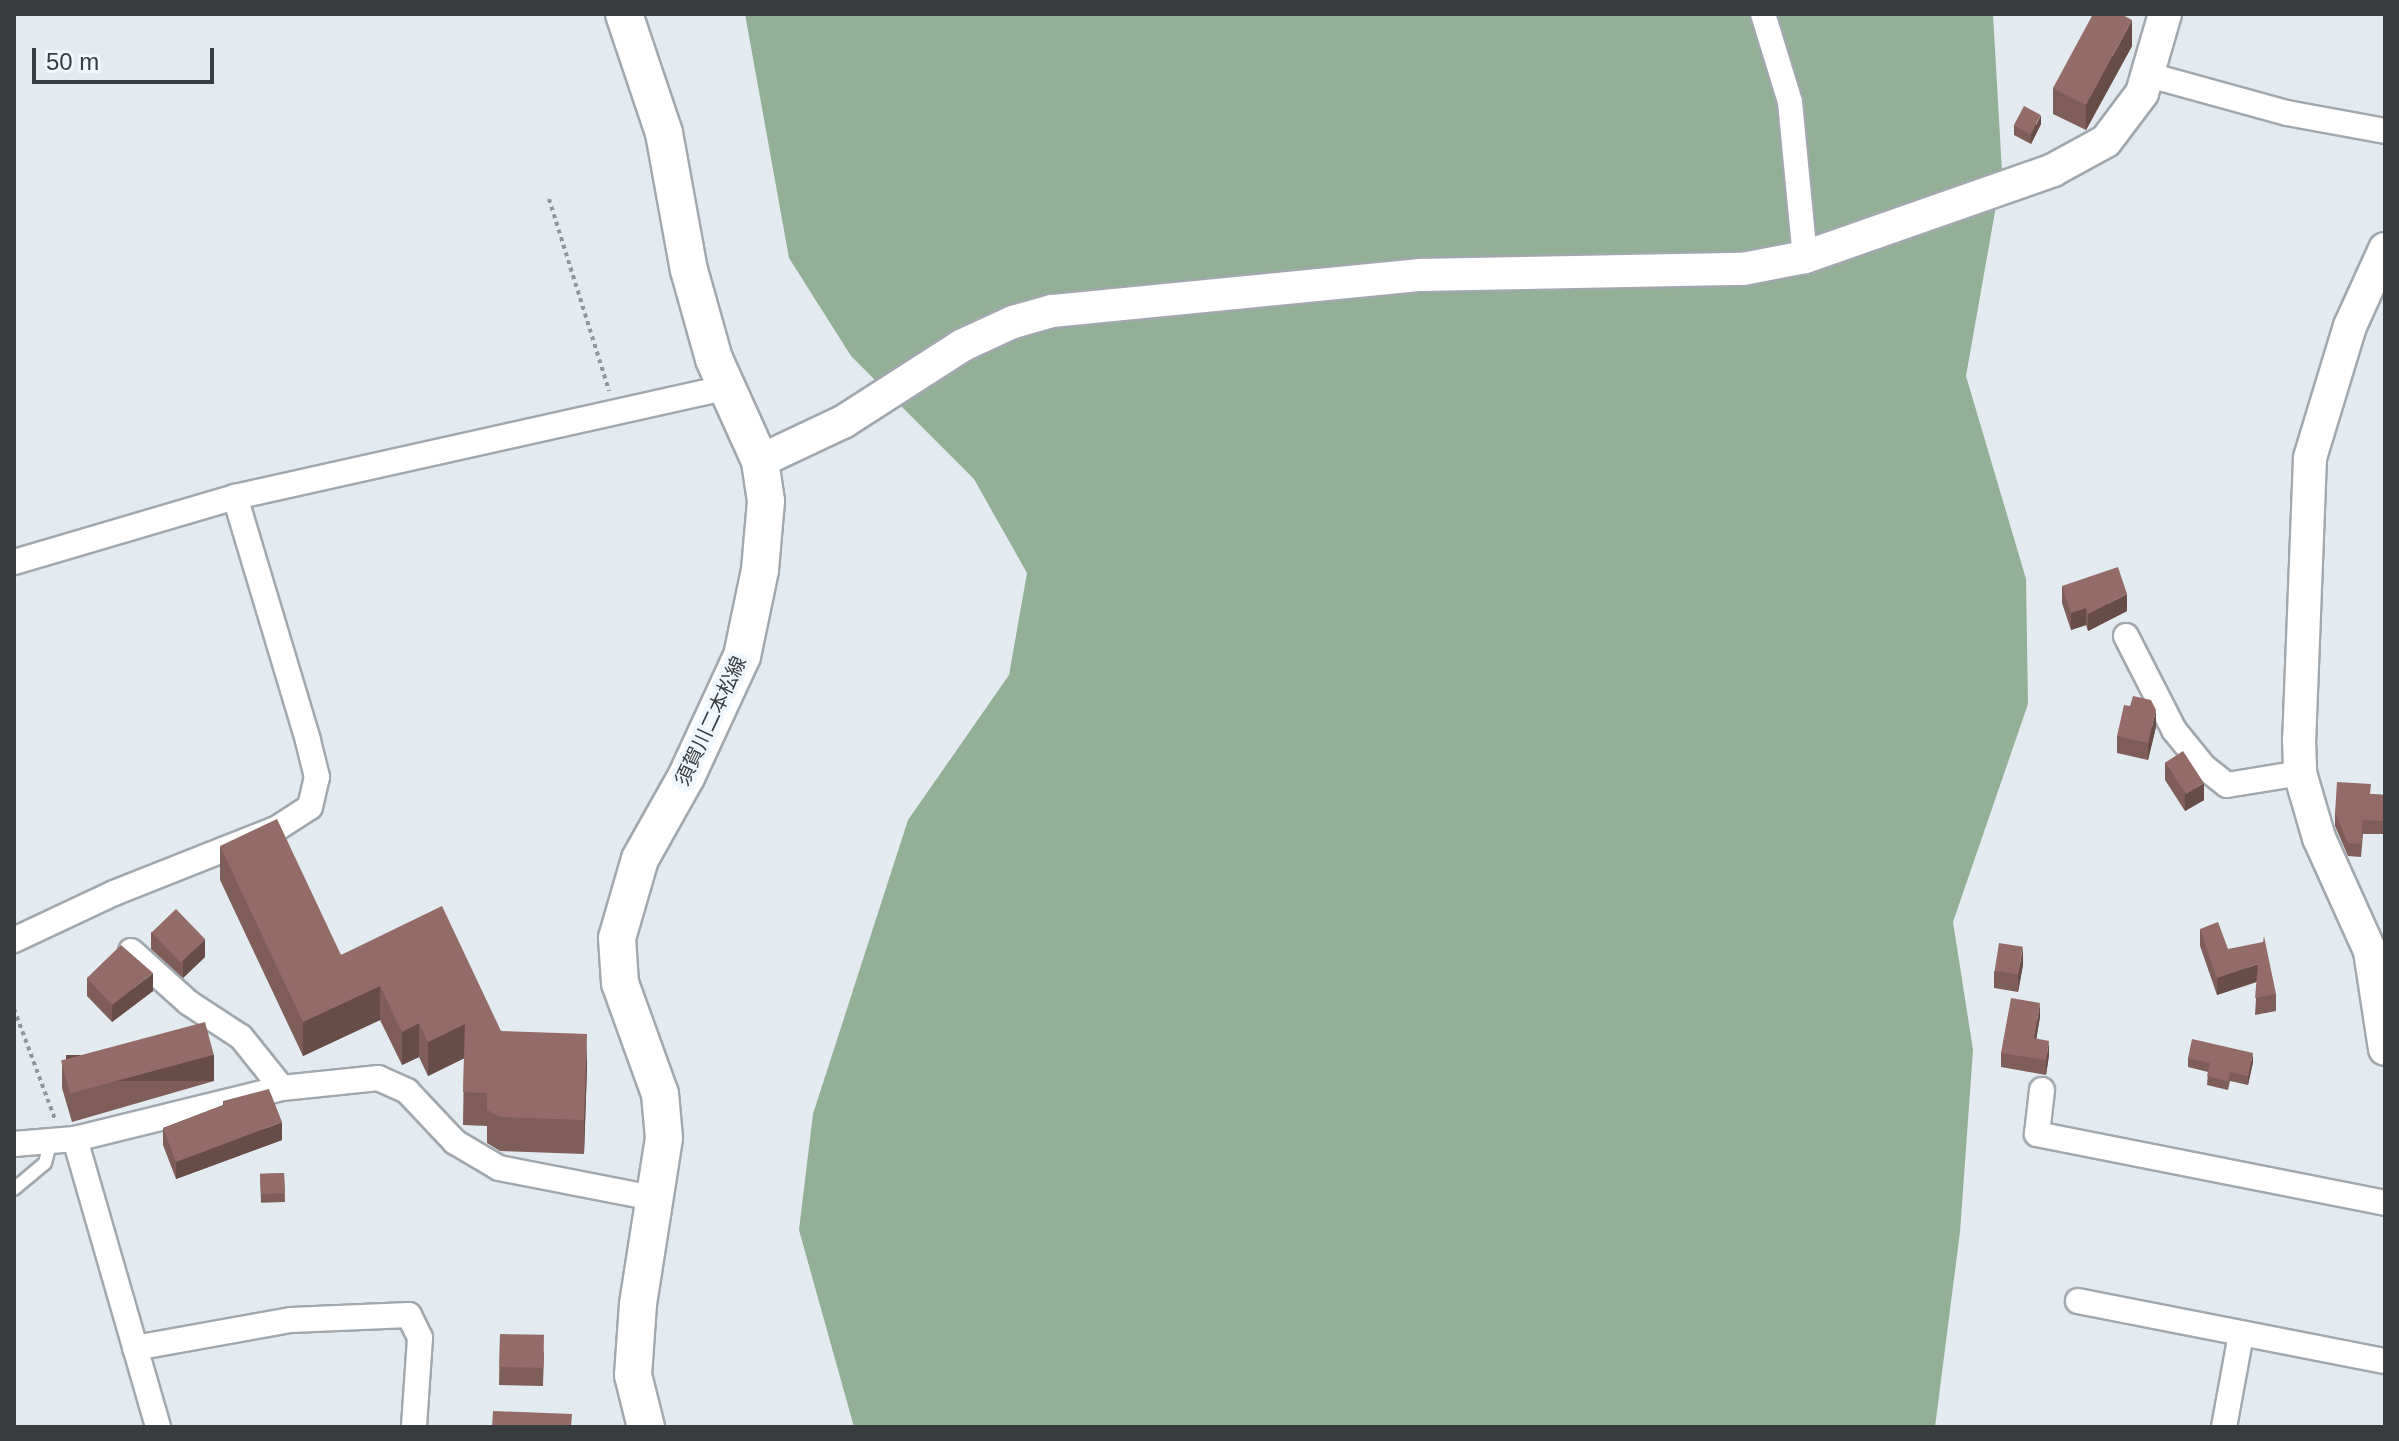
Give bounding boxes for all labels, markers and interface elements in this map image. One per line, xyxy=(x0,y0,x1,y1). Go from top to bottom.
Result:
scale bar xyxy=(36,32,218,82)
text: 50 m xyxy=(46,48,99,75)
street label: 須賀川二本松線 xyxy=(671,652,751,790)

